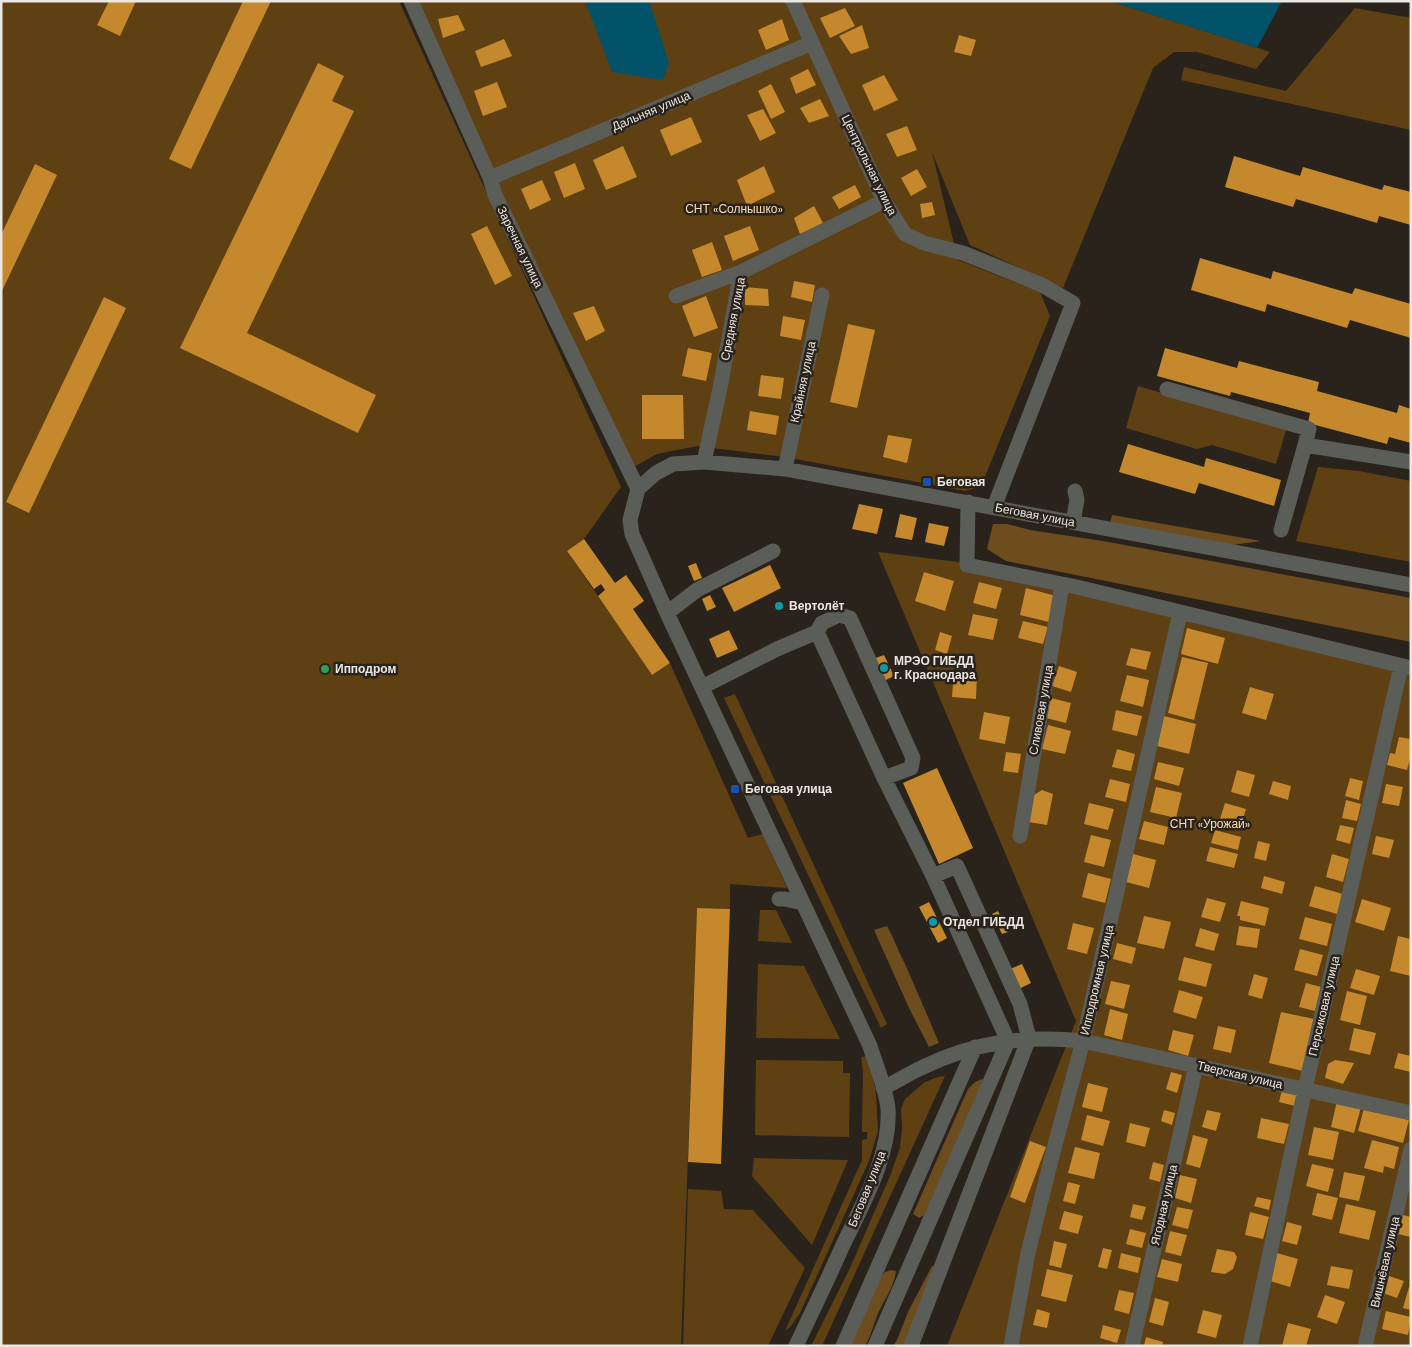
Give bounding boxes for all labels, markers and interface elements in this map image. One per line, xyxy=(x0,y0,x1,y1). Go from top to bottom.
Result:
street label: Дальняя улица xyxy=(609,87,693,135)
street label: Центральная улица xyxy=(838,112,900,218)
park label: СНТ «Солнышко» xyxy=(685,201,783,217)
street label: Заречная улица xyxy=(493,203,547,291)
street label: Средняя улица xyxy=(717,276,749,362)
street label: Крайняя улица xyxy=(787,340,820,424)
place label: Беговая xyxy=(937,474,985,490)
marker: Беговая xyxy=(921,476,933,488)
street label: Беговая улица xyxy=(994,499,1077,531)
place label: Вертолёт xyxy=(789,598,845,614)
marker: Вертолёт xyxy=(773,600,785,612)
place label: МРЭО ГИБДД г. Краснодара xyxy=(894,653,976,683)
place label: Ипподром xyxy=(335,661,396,677)
marker: МРЭО ГИБДД г. Краснодара xyxy=(878,662,890,674)
marker: Ипподром xyxy=(319,663,331,675)
street label: Сливовая улица xyxy=(1025,664,1057,756)
place label: Беговая улица xyxy=(745,781,832,797)
marker: Беговая улица xyxy=(729,783,741,795)
park label: СНТ «Урожай» xyxy=(1170,816,1250,832)
place label: Отдел ГИБДД xyxy=(943,914,1024,930)
marker: Отдел ГИБДД xyxy=(927,916,939,928)
street label: Ипподромная улица xyxy=(1077,923,1118,1037)
street label: Персиковая улица xyxy=(1305,954,1343,1058)
street label: Тверская улица xyxy=(1196,1057,1285,1093)
street label: Беговая улица xyxy=(844,1148,890,1230)
street label: Ягодная улица xyxy=(1147,1163,1181,1247)
street label: Вишнёвая улица xyxy=(1367,1214,1403,1309)

